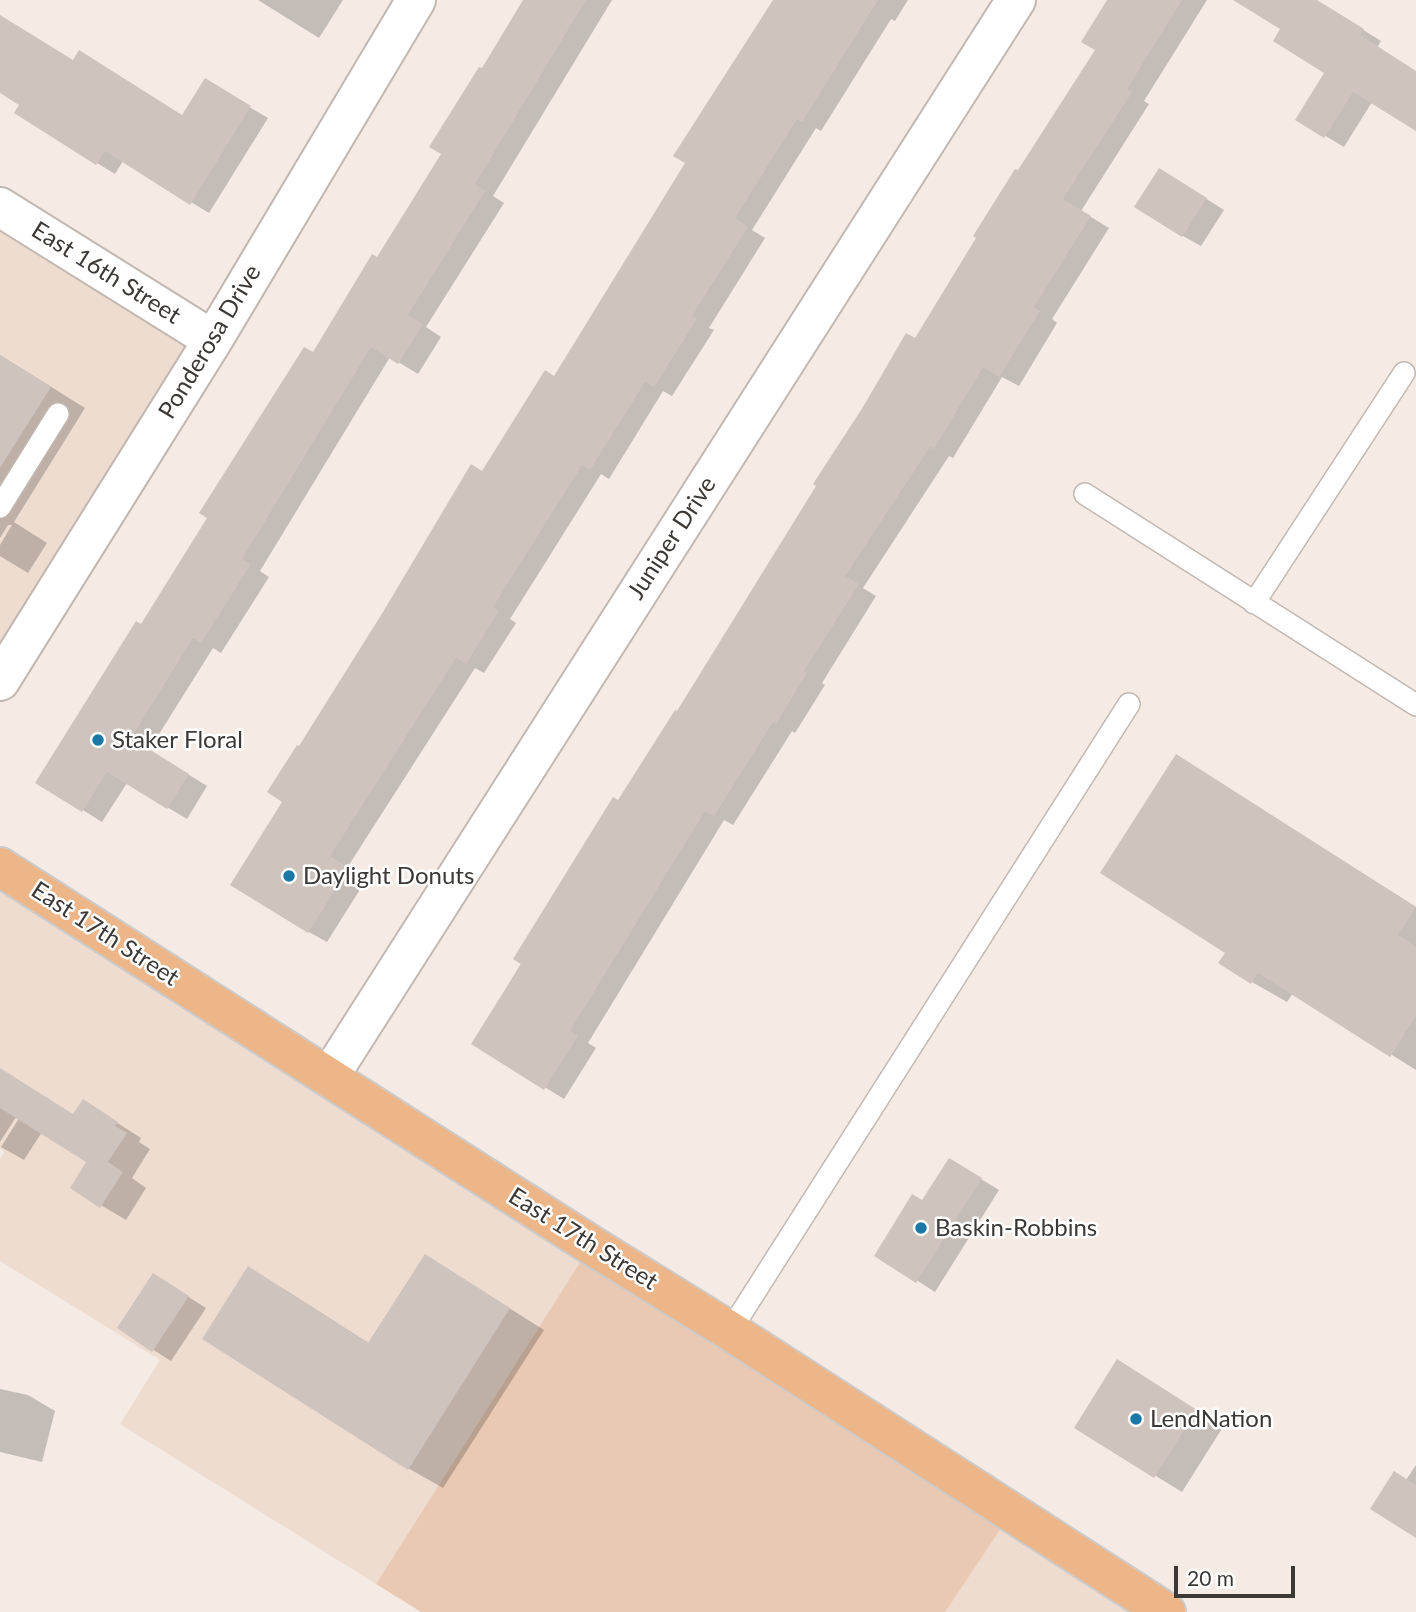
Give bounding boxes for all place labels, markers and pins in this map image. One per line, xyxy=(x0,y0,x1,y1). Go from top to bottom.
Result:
place label: Staker Floral xyxy=(112,726,243,754)
marker: Staker Floral xyxy=(90,732,106,748)
place label: Daylight Donuts xyxy=(303,862,474,890)
marker: Daylight Donuts xyxy=(281,868,297,884)
place label: Baskin-Robbins xyxy=(935,1214,1097,1242)
marker: Baskin-Robbins xyxy=(913,1220,929,1236)
place label: LendNation xyxy=(1150,1405,1272,1433)
marker: LendNation xyxy=(1128,1411,1144,1427)

